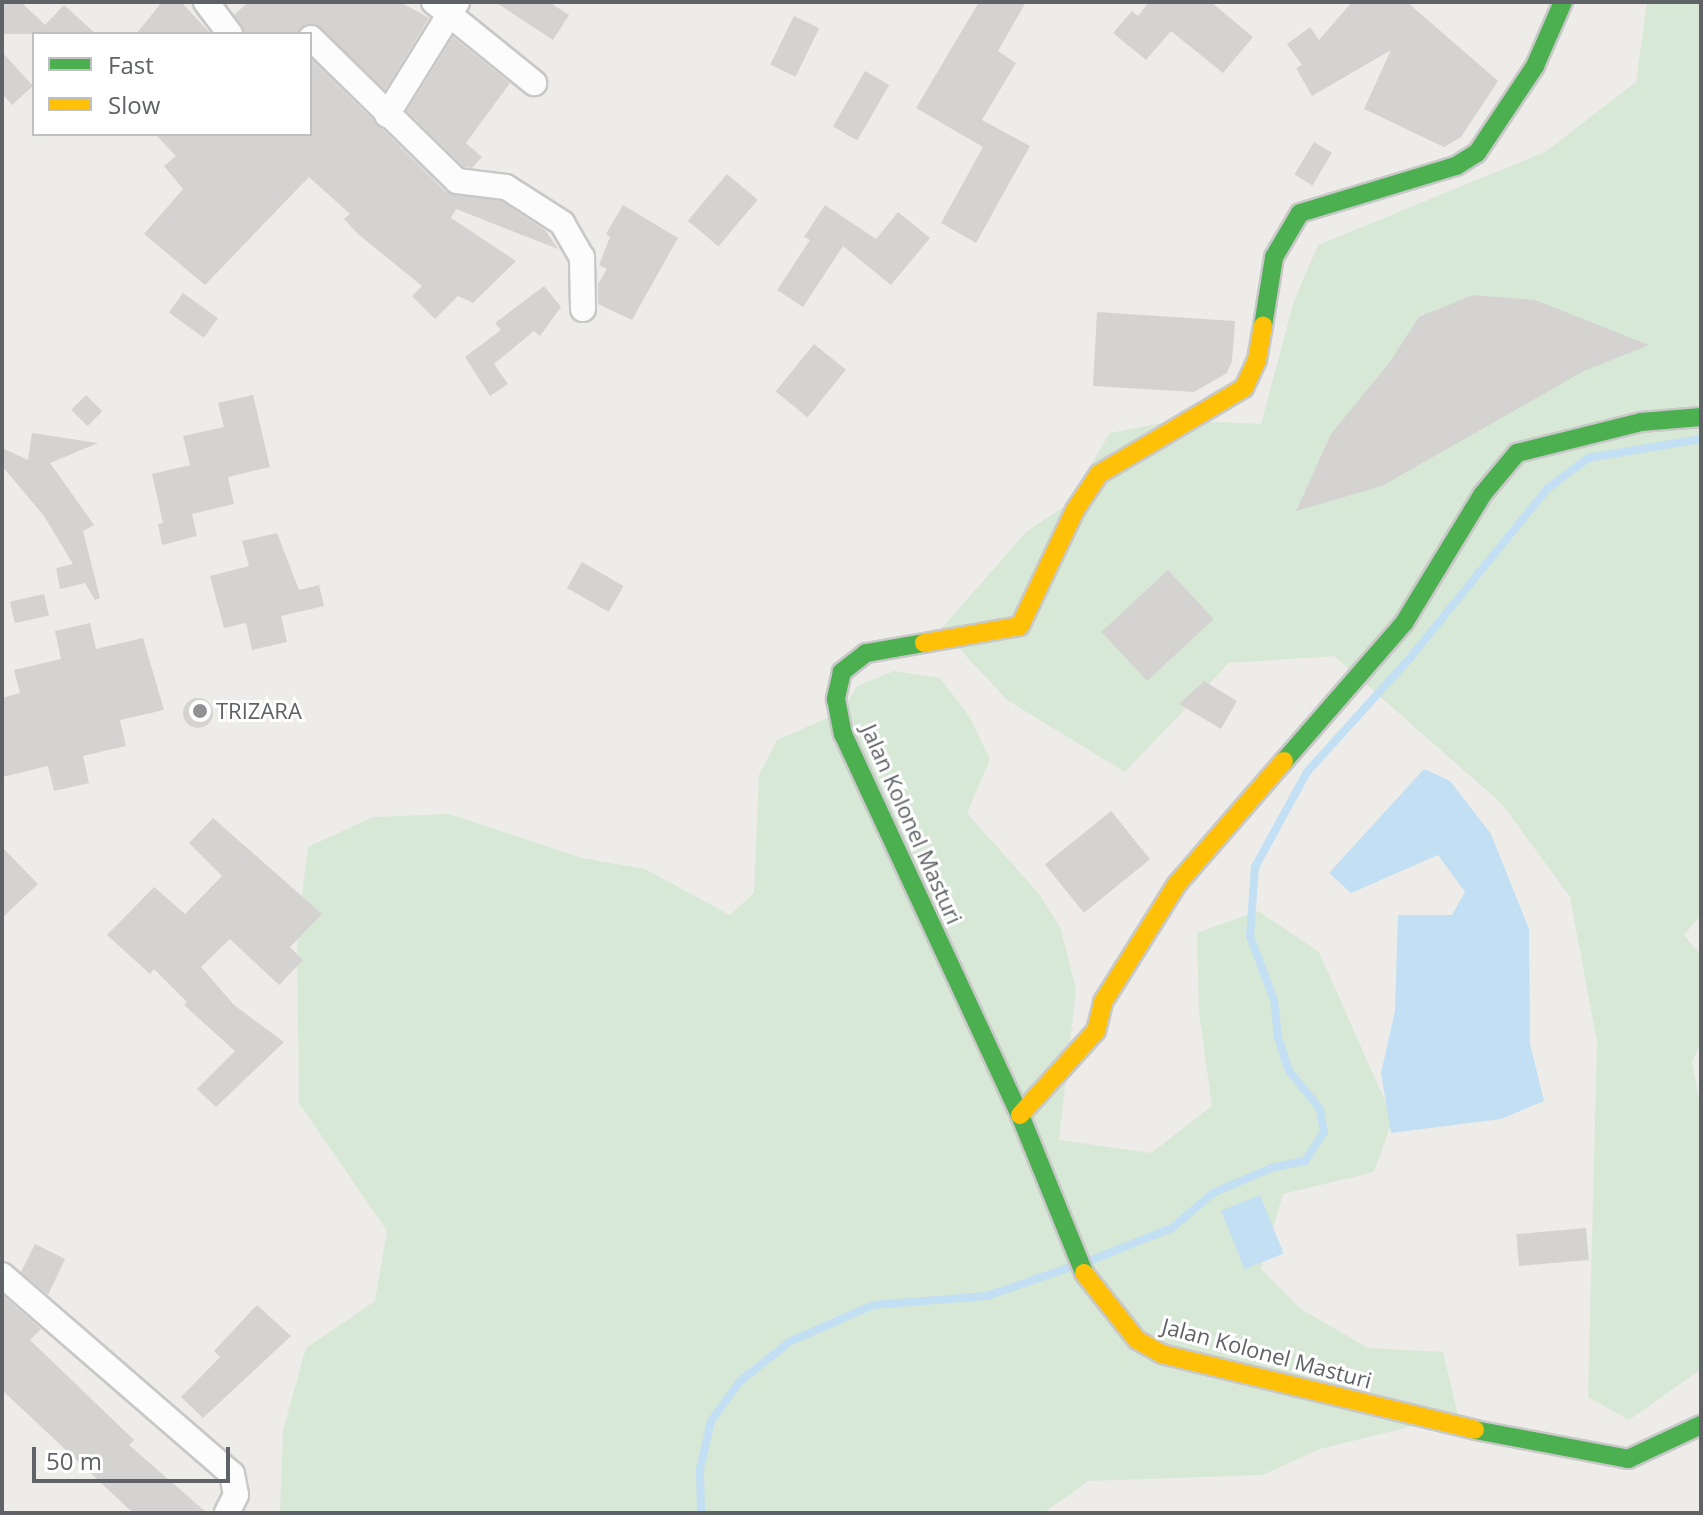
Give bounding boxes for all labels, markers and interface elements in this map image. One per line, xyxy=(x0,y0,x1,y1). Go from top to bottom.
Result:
legend xyxy=(32,32,312,136)
text: Fast xyxy=(108,48,154,81)
text: Slow xyxy=(108,88,160,121)
place label: TRIZARA xyxy=(216,698,302,724)
marker: TRIZARA xyxy=(191,702,209,720)
street label: Jalan Kolonel Masturi xyxy=(856,720,968,928)
street label: Jalan Kolonel Masturi xyxy=(1159,1312,1375,1394)
scale bar xyxy=(36,1431,234,1481)
text: 50 m xyxy=(46,1444,102,1477)

